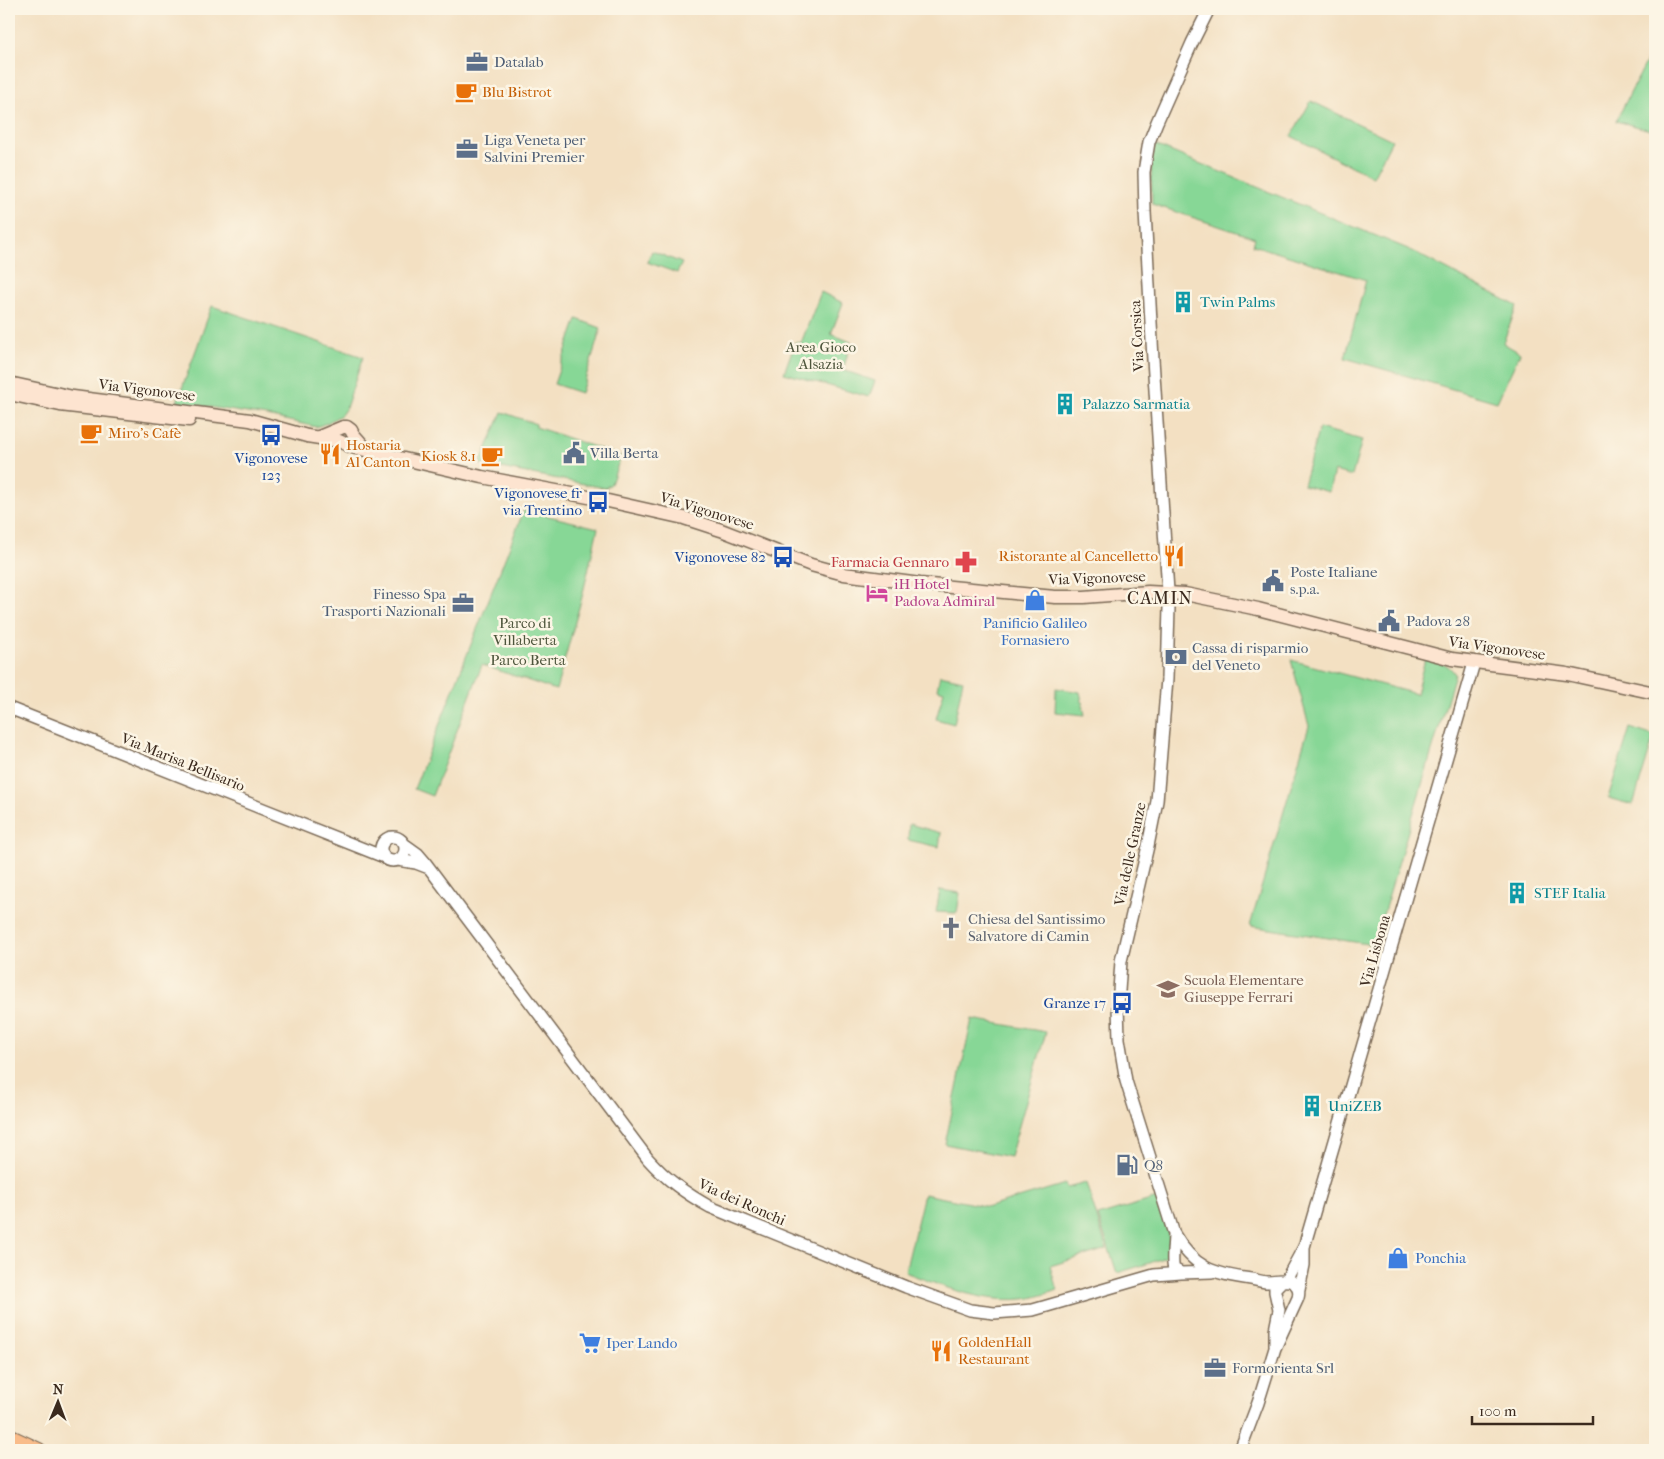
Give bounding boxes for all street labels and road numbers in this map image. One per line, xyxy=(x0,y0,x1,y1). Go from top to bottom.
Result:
street label: Via Corsica xyxy=(1126,299,1148,373)
street label: Via Vigonovese xyxy=(97,375,197,405)
street label: Via Vigonovese xyxy=(657,488,757,534)
street label: Via Vigonovese xyxy=(1047,567,1147,589)
street label: Via Vigonovese xyxy=(1447,632,1547,664)
street label: Via Marisa Bellisario xyxy=(117,729,248,795)
street label: Via delle Granze xyxy=(1110,800,1150,908)
street label: Via Lisbona xyxy=(1356,912,1394,990)
street label: Via dei Ronchi xyxy=(695,1174,789,1230)

